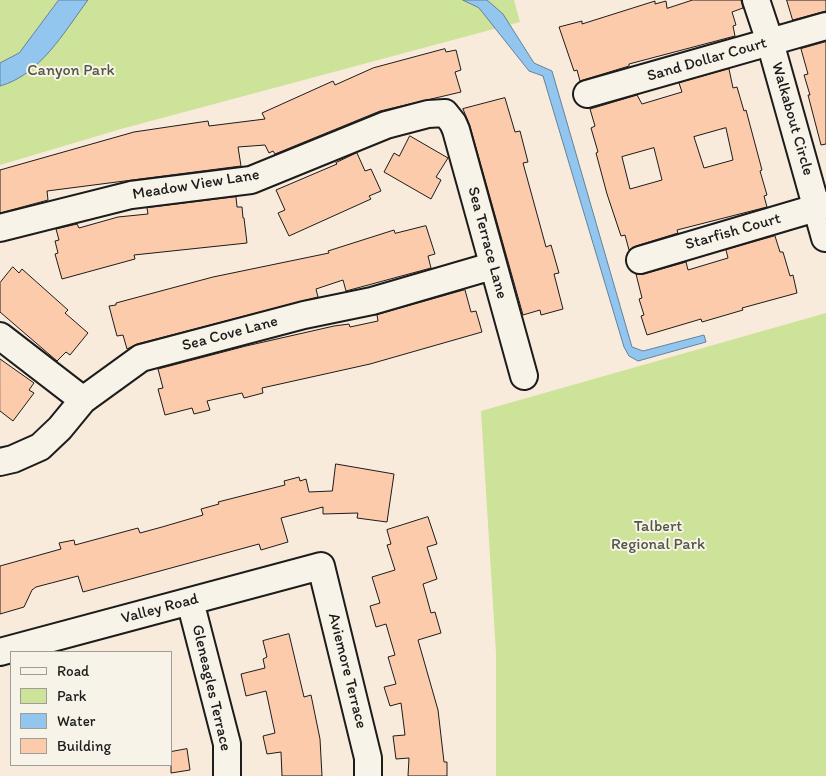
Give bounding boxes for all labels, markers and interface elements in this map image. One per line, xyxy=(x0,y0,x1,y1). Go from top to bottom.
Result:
street label: Sand Dollar Court xyxy=(645,34,769,86)
street label: Walkabout Circle xyxy=(767,60,817,178)
park label: Canyon Park xyxy=(27,61,115,81)
street label: Meadow View Lane xyxy=(131,165,261,205)
street label: Sea Terrace Lane xyxy=(463,185,511,301)
street label: Starfish Court xyxy=(683,209,783,255)
street label: Sea Cove Lane xyxy=(180,312,280,356)
park label: Talbert Regional Park xyxy=(611,517,705,555)
street label: Valley Road xyxy=(119,589,201,629)
street label: Aviemore Terrace xyxy=(323,611,371,731)
street label: Gleneagles Terrace xyxy=(187,623,235,753)
legend xyxy=(10,651,172,766)
text: Road xyxy=(57,662,89,680)
text: Park xyxy=(57,687,87,705)
text: Water xyxy=(57,712,95,730)
text: Building xyxy=(57,737,111,755)

